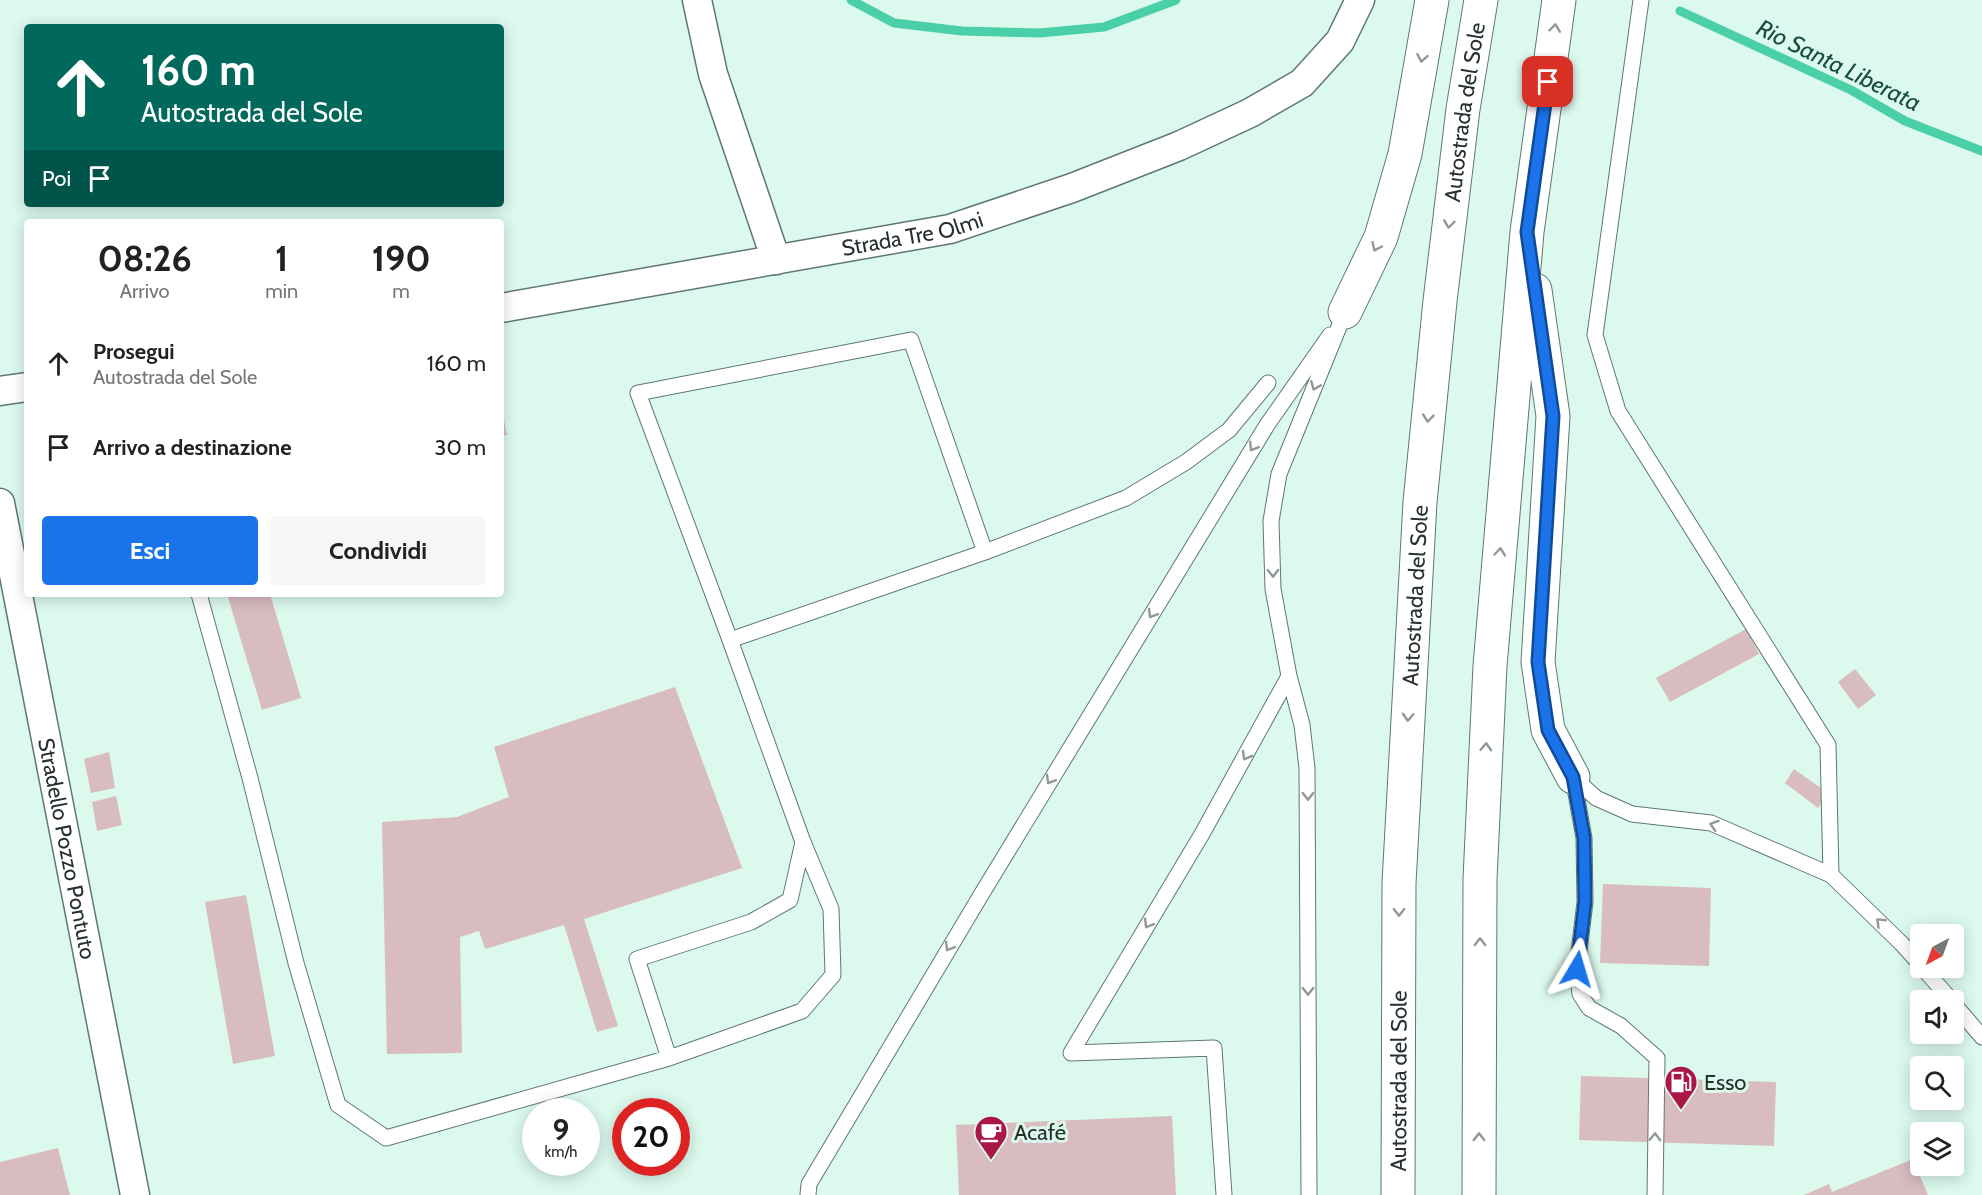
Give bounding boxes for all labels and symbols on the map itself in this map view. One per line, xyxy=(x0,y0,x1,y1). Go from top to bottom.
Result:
water label: Rio Santa Liberata xyxy=(1752,13,1926,117)
street label: Autostrada del Sole xyxy=(1438,20,1491,203)
one-way arrow xyxy=(1548,23,1561,33)
one-way arrow xyxy=(1416,52,1429,62)
pin xyxy=(1522,56,1573,107)
street label: Strada Tre Olmi xyxy=(840,205,987,261)
one-way arrow xyxy=(1443,220,1456,229)
one-way arrow xyxy=(1372,240,1384,251)
one-way arrow xyxy=(1310,380,1322,391)
one-way arrow xyxy=(1422,413,1435,423)
one-way arrow xyxy=(1248,441,1260,451)
street label: Autostrada del Sole xyxy=(1396,504,1433,686)
one-way arrow xyxy=(1493,548,1506,557)
one-way arrow xyxy=(1266,569,1279,578)
one-way arrow xyxy=(1147,608,1159,618)
one-way arrow xyxy=(1402,713,1415,722)
street label: Stradello Pozzo Pontuto xyxy=(33,736,102,961)
one-way arrow xyxy=(1480,742,1493,751)
one-way arrow xyxy=(1242,749,1253,760)
one-way arrow xyxy=(1046,774,1058,784)
one-way arrow xyxy=(1301,791,1314,800)
one-way arrow xyxy=(1709,820,1720,832)
one-way arrow xyxy=(1393,908,1405,917)
one-way arrow xyxy=(1144,918,1156,928)
one-way arrow xyxy=(1876,918,1887,929)
north arrow xyxy=(1910,924,1964,978)
one-way arrow xyxy=(1474,937,1486,946)
position arrow xyxy=(1545,937,1609,1001)
one-way arrow xyxy=(945,941,957,951)
one-way arrow xyxy=(1302,986,1314,995)
street label: Autostrada del Sole xyxy=(1385,991,1412,1171)
fuel station icon: Esso xyxy=(1663,1064,1699,1111)
place label: Esso xyxy=(1704,1069,1746,1096)
speed limit sign: 20 xyxy=(612,1098,690,1176)
cafe icon: Acafé xyxy=(973,1114,1009,1161)
place label: Acafé xyxy=(1014,1119,1066,1146)
one-way arrow xyxy=(1473,1132,1485,1141)
one-way arrow xyxy=(1649,1132,1661,1141)

